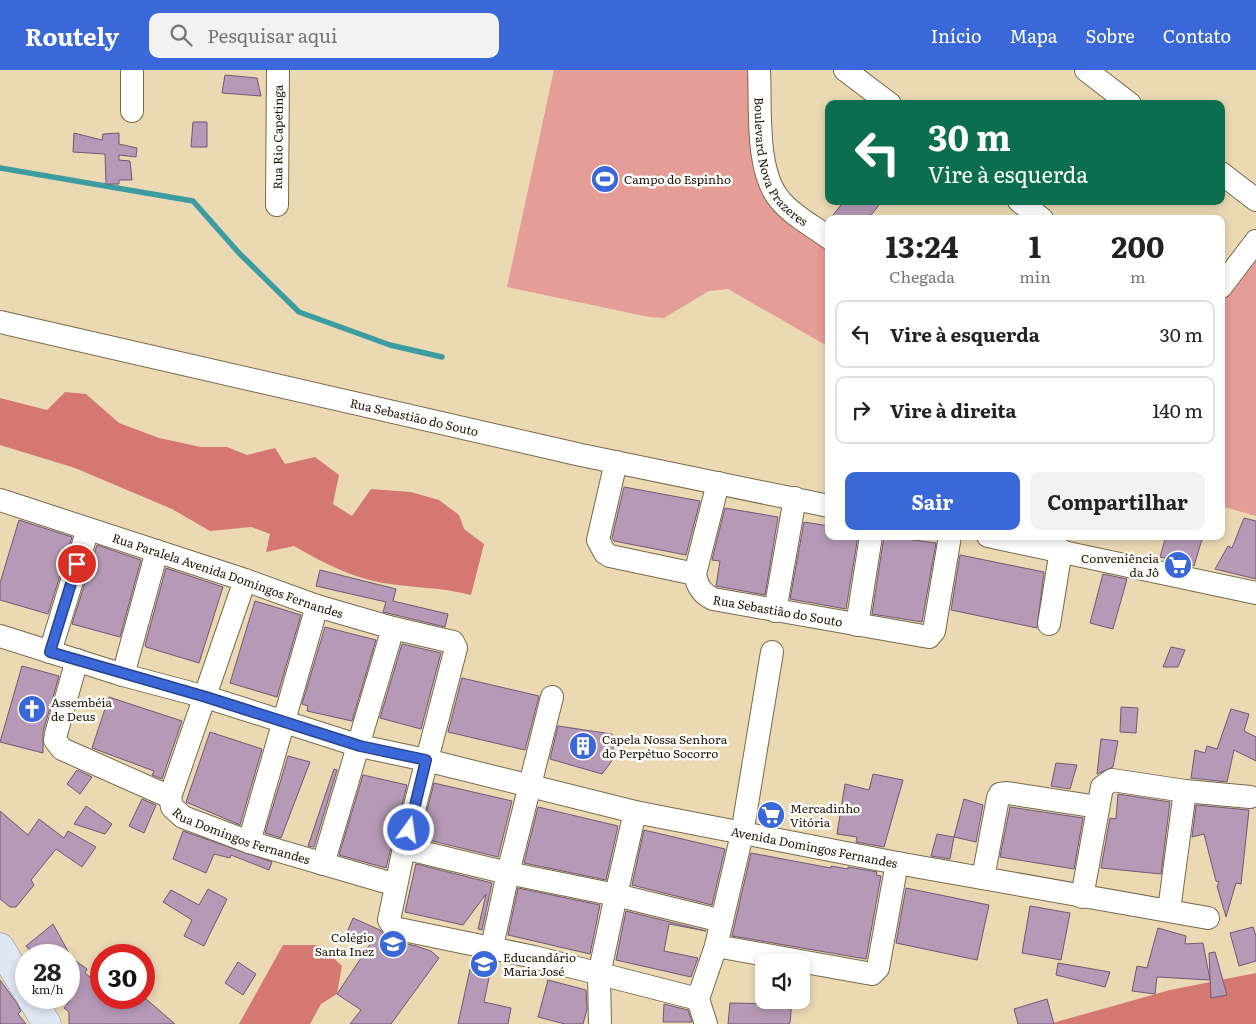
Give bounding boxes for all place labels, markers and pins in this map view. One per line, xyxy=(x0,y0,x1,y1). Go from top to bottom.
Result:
sports icon: Campo do Espinho xyxy=(590,164,620,194)
place label: Campo do Espinho xyxy=(624,170,731,188)
pin xyxy=(56,543,98,585)
place label: Conveniência da Jô xyxy=(1081,549,1160,581)
supermarket icon: Conveniência da Jô xyxy=(1163,550,1193,580)
place label: Assembéia de Deus xyxy=(51,693,113,725)
church icon: Assembéia de Deus xyxy=(17,694,47,724)
place label: Capela Nossa Senhora do Perpétuo Socorro xyxy=(602,730,728,762)
building icon: Capela Nossa Senhora do Perpétuo Socorro xyxy=(568,731,598,761)
place label: Mercadinho Vitória xyxy=(790,799,860,831)
supermarket icon: Mercadinho Vitória xyxy=(756,800,786,830)
place label: Colégio Santa Inez xyxy=(315,928,374,960)
school or university icon: Colégio Santa Inez xyxy=(378,929,408,959)
place label: Educandário Maria José xyxy=(503,948,576,980)
school or university icon: Educandário Maria José xyxy=(469,949,499,979)

